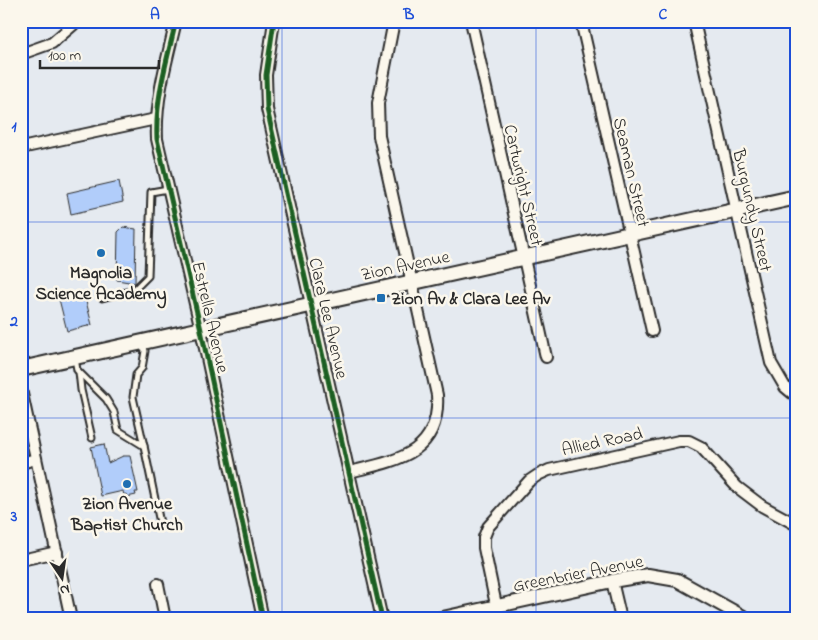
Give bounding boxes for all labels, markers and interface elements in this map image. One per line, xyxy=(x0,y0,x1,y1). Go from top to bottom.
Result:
text: A xyxy=(150,3,160,27)
text: B xyxy=(403,3,415,27)
text: C xyxy=(659,3,668,27)
scale bar xyxy=(40,38,159,70)
text: 100 m xyxy=(48,45,81,67)
text: 1 xyxy=(11,115,17,139)
street label: Seaman Street xyxy=(605,115,655,230)
street label: Cartwright Street xyxy=(494,122,549,249)
street label: Burgundy Street xyxy=(723,146,778,275)
street label: Zion Avenue xyxy=(359,245,453,289)
marker: Magnolia Science Academy xyxy=(95,247,107,259)
street label: Clara Lee Avenue xyxy=(300,255,354,382)
street label: Estrella Avenue xyxy=(184,259,235,377)
place label: Magnolia Science Academy xyxy=(35,261,167,309)
place label: Zion Av & Clara Lee Av xyxy=(391,287,551,313)
marker: Zion Av & Clara Lee Av xyxy=(375,292,387,304)
text: 2 xyxy=(9,310,18,334)
street label: Allied Road xyxy=(560,422,645,464)
marker: Zion Avenue Baptist Church xyxy=(121,478,133,490)
place label: Zion Avenue Baptist Church xyxy=(70,492,183,539)
text: 3 xyxy=(10,505,18,529)
street label: Greenbrier Avenue xyxy=(511,549,647,600)
north arrow xyxy=(38,552,88,602)
text: N xyxy=(58,578,72,600)

